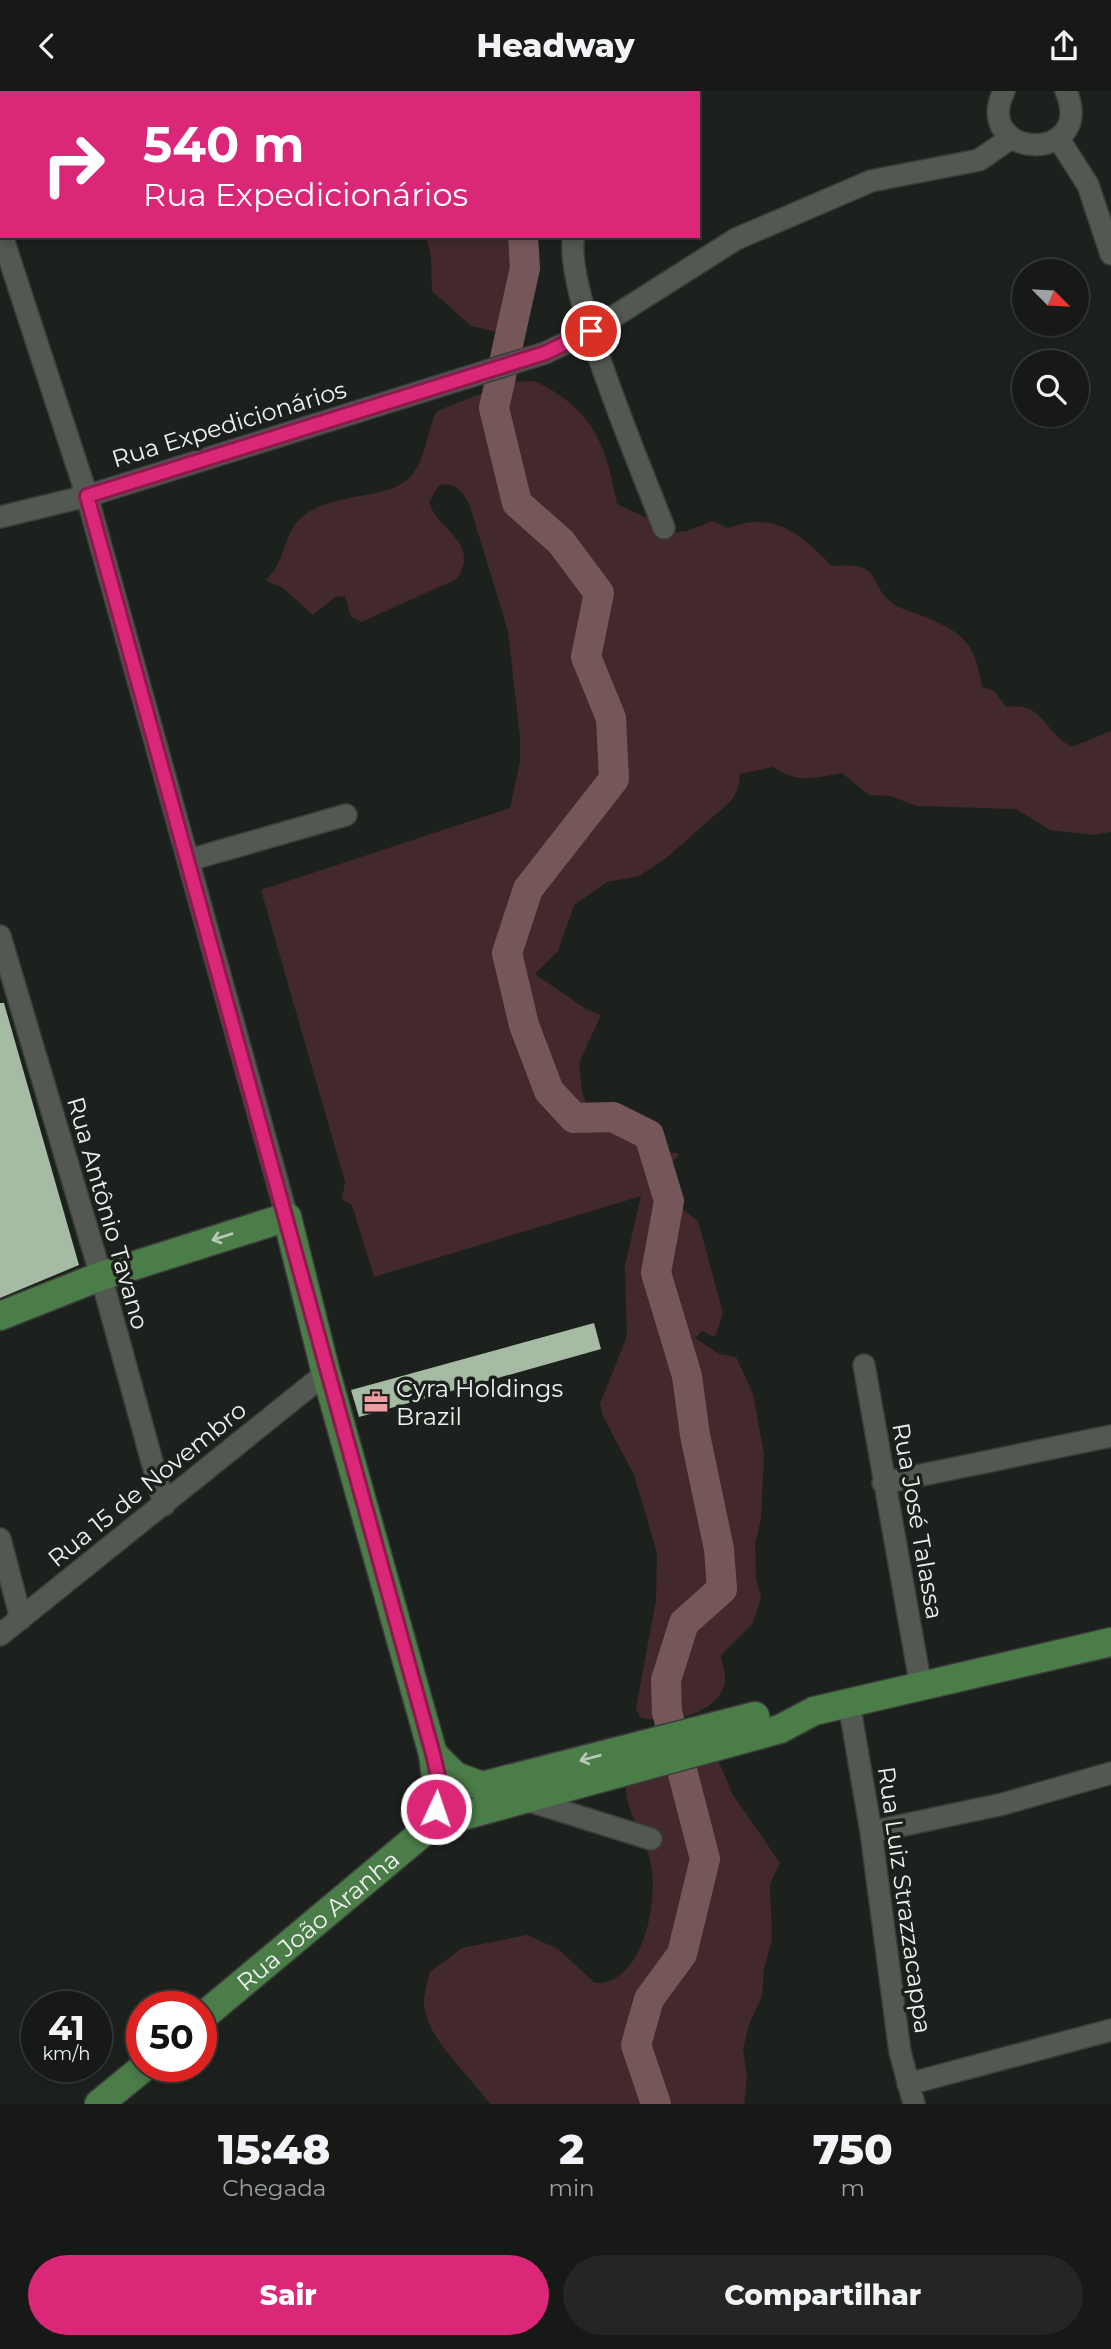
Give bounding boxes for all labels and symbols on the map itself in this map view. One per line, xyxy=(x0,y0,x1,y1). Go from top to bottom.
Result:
north arrow xyxy=(1012,259,1088,336)
pin xyxy=(561,301,621,361)
street label: Rua Expedicionários xyxy=(108,374,350,474)
street label: Rua Antônio Tavano xyxy=(61,1093,155,1333)
one-way arrow xyxy=(211,1232,233,1245)
place label: Cyra Holdings Brazil xyxy=(396,1374,563,1431)
office icon: Cyra Holdings Brazil xyxy=(362,1388,390,1416)
street label: Rua 15 de Novembro xyxy=(42,1395,252,1573)
street label: Rua José Talassa xyxy=(886,1421,950,1621)
one-way arrow xyxy=(579,1752,602,1765)
street label: Rua Luiz Strazzacappa xyxy=(872,1765,938,2035)
position arrow xyxy=(399,1772,473,1846)
street label: Rua João Aranha xyxy=(230,1844,405,1997)
speed limit sign: 50 xyxy=(126,1991,217,2082)

